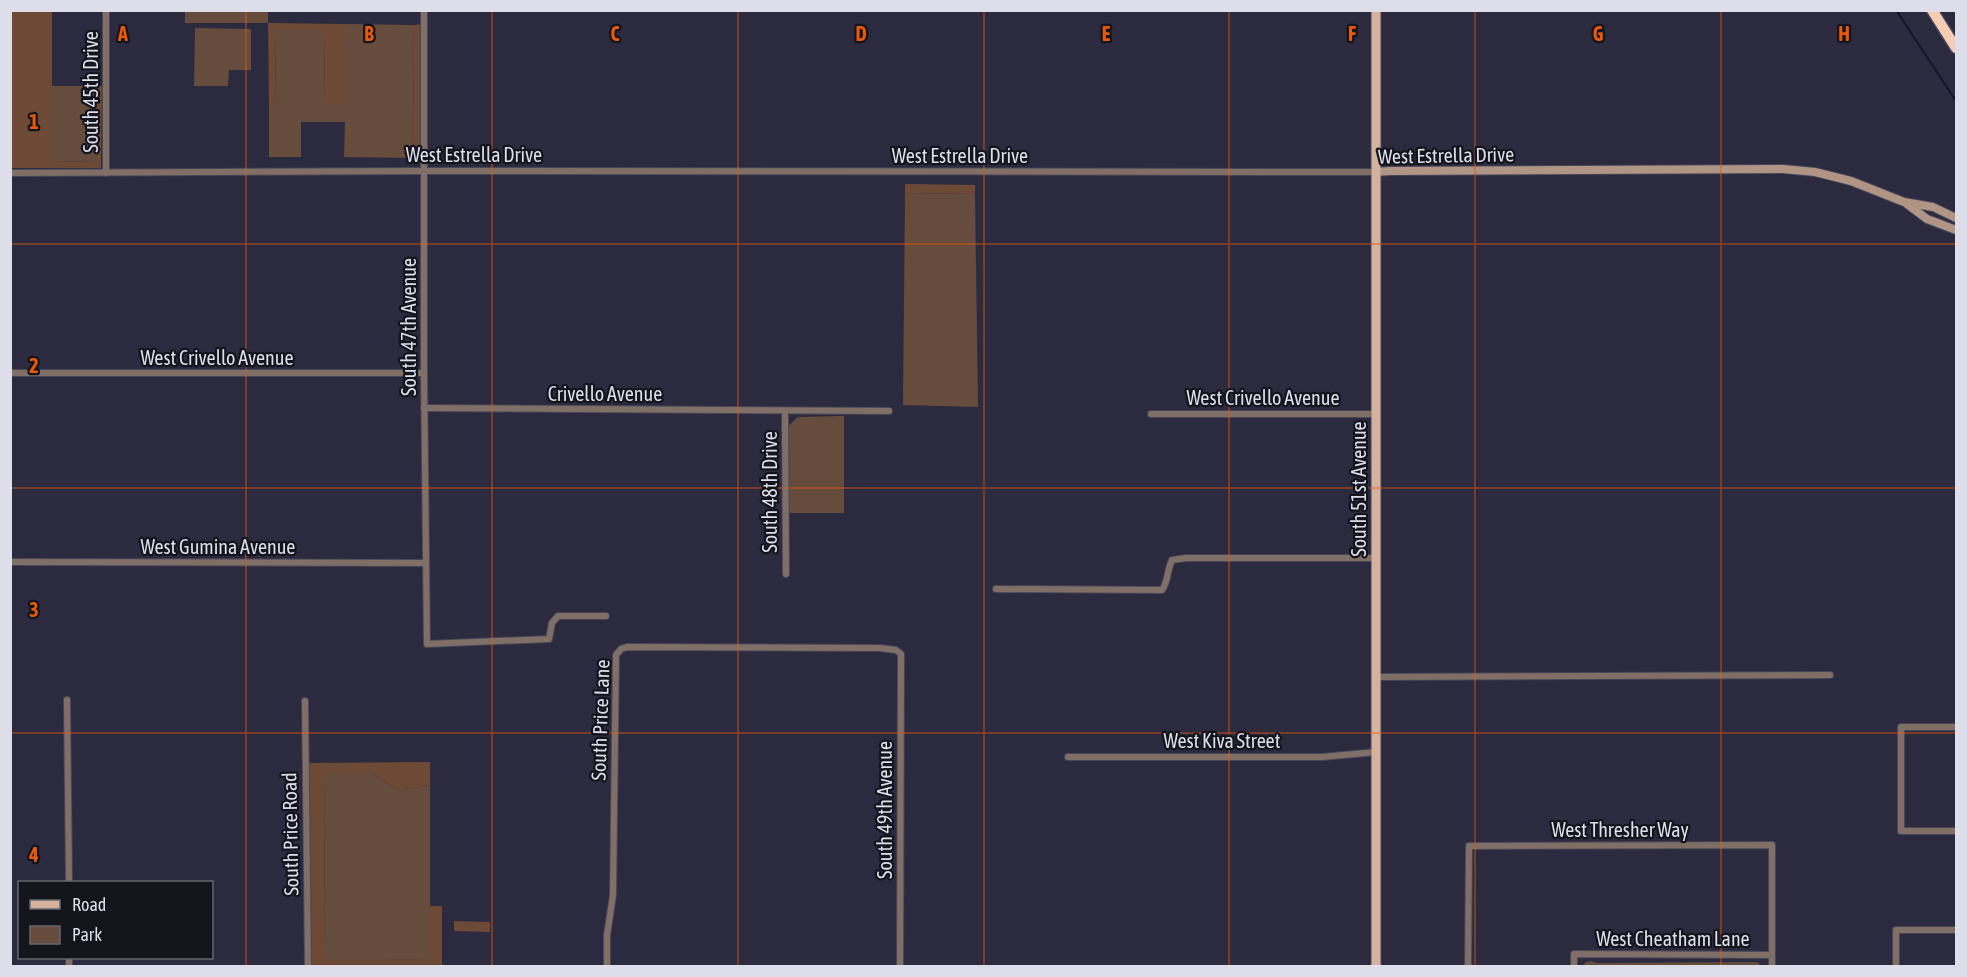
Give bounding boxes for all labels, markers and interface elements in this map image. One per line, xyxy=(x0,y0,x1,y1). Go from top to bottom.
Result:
text: A xyxy=(117,22,128,45)
text: B xyxy=(364,22,374,45)
text: C xyxy=(611,22,620,45)
text: D xyxy=(855,22,867,45)
text: E xyxy=(1102,22,1111,45)
text: F xyxy=(1348,22,1356,45)
text: G xyxy=(1593,22,1604,45)
text: H xyxy=(1838,22,1850,45)
street label: South 45th Drive xyxy=(79,31,102,153)
text: 1 xyxy=(29,110,39,133)
street label: West Estrella Drive xyxy=(1378,142,1514,168)
street label: West Estrella Drive xyxy=(406,143,542,166)
street label: West Estrella Drive xyxy=(892,144,1028,167)
street label: South 47th Avenue xyxy=(397,258,420,396)
street label: West Crivello Avenue xyxy=(140,346,294,369)
text: 2 xyxy=(29,354,39,377)
street label: Crivello Avenue xyxy=(548,382,662,405)
street label: West Crivello Avenue xyxy=(1186,386,1340,409)
street label: South 51st Avenue xyxy=(1347,421,1370,557)
street label: South 48th Drive xyxy=(758,431,781,553)
street label: West Gumina Avenue xyxy=(141,535,295,558)
text: 3 xyxy=(29,598,39,621)
street label: South Price Lane xyxy=(586,659,614,781)
street label: West Kiva Street xyxy=(1164,729,1281,752)
street label: South 49th Avenue xyxy=(873,741,896,879)
street label: South Price Road xyxy=(277,772,303,896)
street label: West Thresher Way xyxy=(1551,818,1689,841)
text: 4 xyxy=(28,843,39,866)
legend xyxy=(18,881,213,959)
text: Road xyxy=(72,894,106,915)
text: Park xyxy=(72,924,102,945)
street label: West Cheatham Lane xyxy=(1596,927,1750,950)

